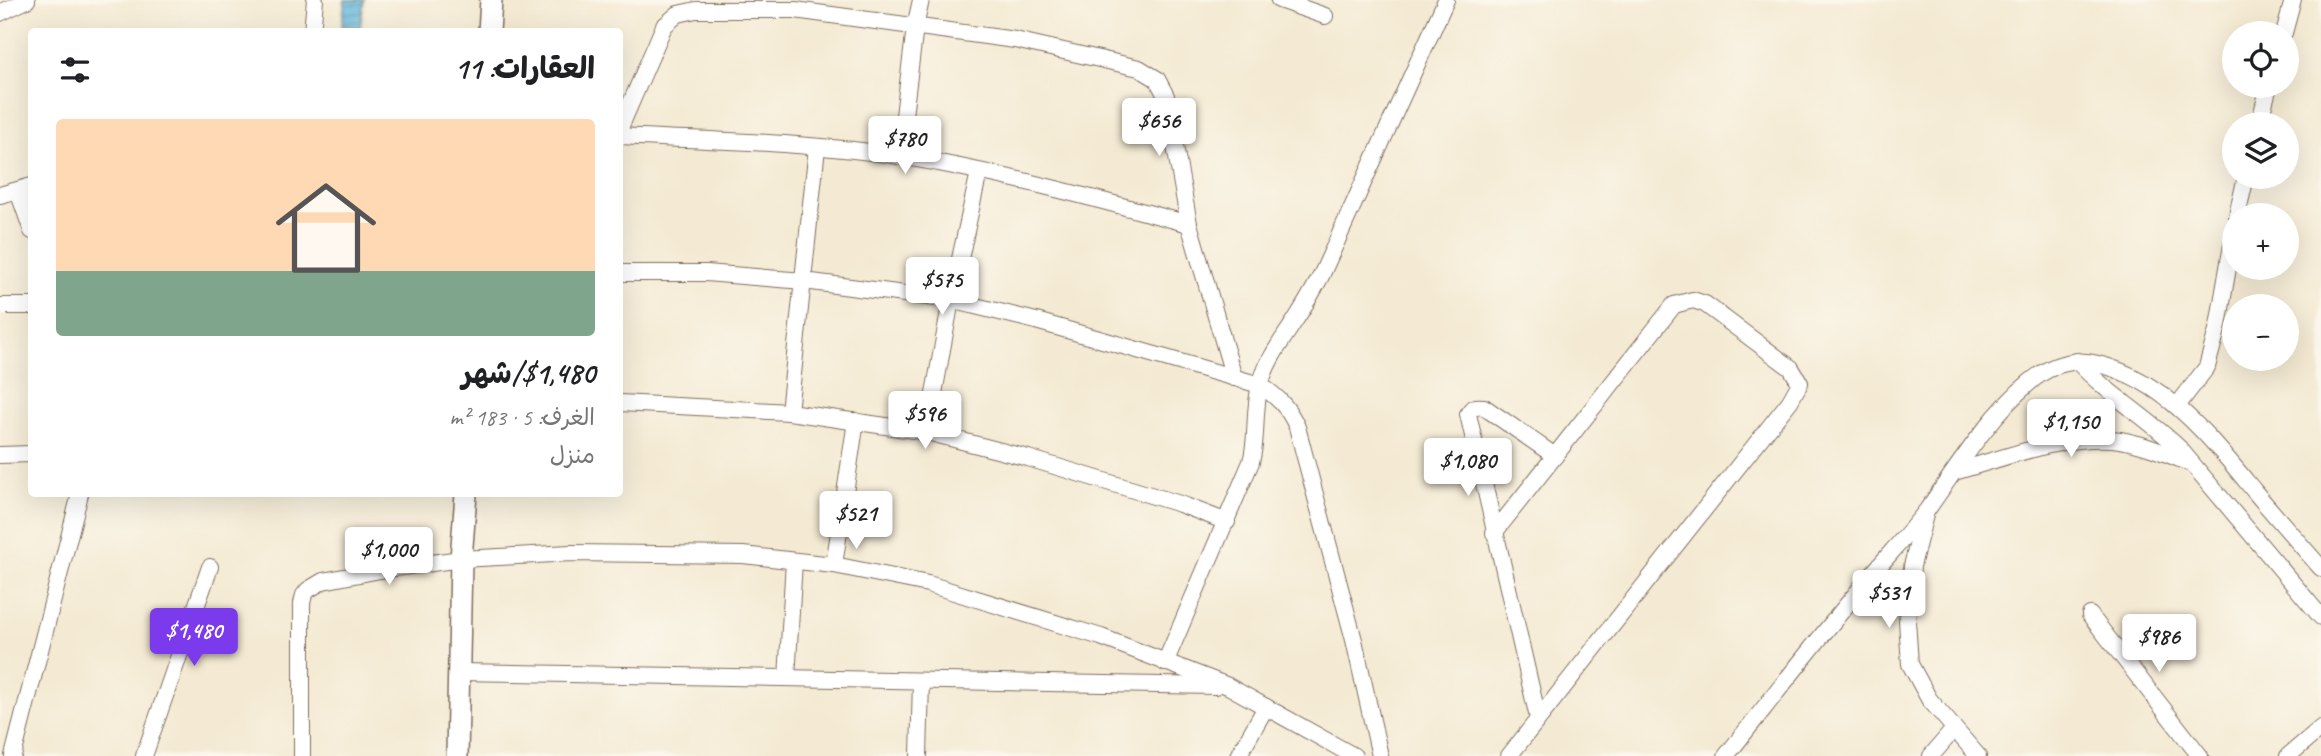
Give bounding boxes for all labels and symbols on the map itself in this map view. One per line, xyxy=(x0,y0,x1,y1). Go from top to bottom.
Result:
pin: $656 xyxy=(1118,99,1200,158)
pin: $780 xyxy=(864,116,946,176)
pin: $575 xyxy=(901,258,983,317)
pin: $596 xyxy=(884,392,966,451)
pin: $1,150 xyxy=(2014,400,2128,459)
pin: $1,080 xyxy=(1411,438,1525,498)
pin: $521 xyxy=(815,491,897,551)
pin: $1,000 xyxy=(332,528,446,587)
pin: $531 xyxy=(1848,570,1930,630)
pin: $1,480 xyxy=(137,608,251,668)
pin: $986 xyxy=(2118,614,2200,674)

